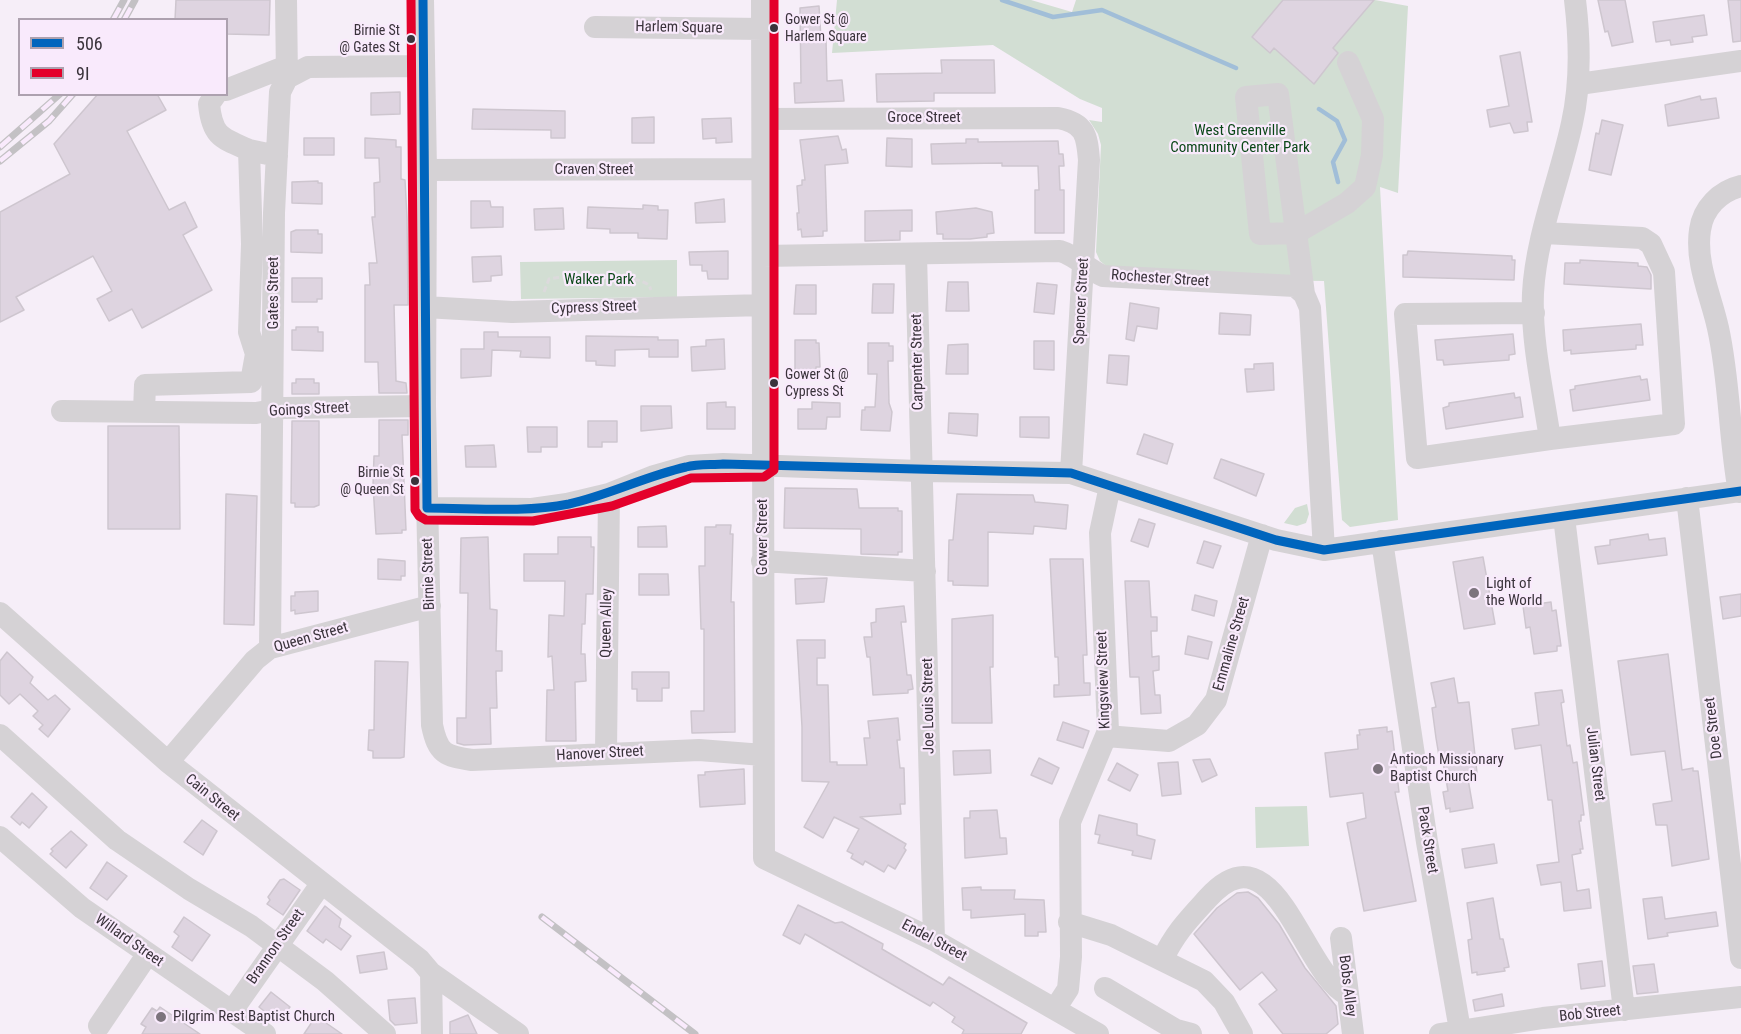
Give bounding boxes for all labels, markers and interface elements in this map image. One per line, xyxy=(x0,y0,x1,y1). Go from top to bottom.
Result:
place label: Gower St @ Harlem Square xyxy=(785,12,867,44)
legend xyxy=(18,18,228,96)
street label: Harlem Square xyxy=(635,18,723,38)
marker: Gower St @ Harlem Square xyxy=(768,22,780,34)
place label: Birnie St @ Gates St xyxy=(339,23,400,56)
text: 506 xyxy=(76,33,103,54)
marker: Birnie St @ Gates St xyxy=(405,33,417,45)
text: 9I xyxy=(76,63,89,84)
street label: Groce Street xyxy=(887,109,961,127)
park label: West Greenville Community Center Park xyxy=(1170,122,1310,157)
street label: Craven Street xyxy=(554,161,634,179)
street label: Gates Street xyxy=(265,257,283,329)
street label: Spencer Street xyxy=(1071,257,1093,345)
street label: Rochester Street xyxy=(1110,267,1210,291)
park label: Walker Park xyxy=(564,271,634,289)
street label: Cypress Street xyxy=(551,298,637,318)
street label: Carpenter Street xyxy=(908,314,928,410)
place label: Gower St @ Cypress St xyxy=(785,367,849,400)
marker: Gower St @ Cypress St xyxy=(768,377,780,389)
street label: Goings Street xyxy=(269,399,349,421)
place label: Birnie St @ Queen St xyxy=(340,465,404,497)
marker: Birnie St @ Queen St xyxy=(409,475,421,487)
street label: Gower Street xyxy=(754,499,772,575)
street label: Birnie Street xyxy=(419,537,439,611)
place label: Light of the World xyxy=(1486,575,1542,610)
marker: Light of the World xyxy=(1467,586,1481,600)
street label: Queen Alley xyxy=(597,588,617,658)
street label: Emmaline Street xyxy=(1210,595,1254,693)
street label: Queen Street xyxy=(272,619,350,657)
street label: Kingsview Street xyxy=(1093,631,1115,729)
street label: Joe Louis Street xyxy=(919,658,939,754)
street label: Doe Street xyxy=(1701,696,1727,760)
street label: Julian Street xyxy=(1582,726,1608,802)
street label: Hanover Street xyxy=(556,743,644,765)
place label: Antioch Missionary Baptist Church xyxy=(1390,751,1504,786)
marker: Antioch Missionary Baptist Church xyxy=(1371,762,1385,776)
street label: Cain Street xyxy=(181,771,243,825)
street label: Pack Street xyxy=(1413,805,1441,875)
street label: Brannon Street xyxy=(244,906,308,988)
street label: Willard Street xyxy=(91,911,167,971)
street label: Endel Street xyxy=(898,916,970,966)
street label: Bobs Alley xyxy=(1334,954,1360,1018)
street label: Bob Street xyxy=(1558,1002,1622,1026)
place label: Pilgrim Rest Baptist Church xyxy=(173,1008,335,1026)
marker: Pilgrim Rest Baptist Church xyxy=(154,1010,168,1024)

